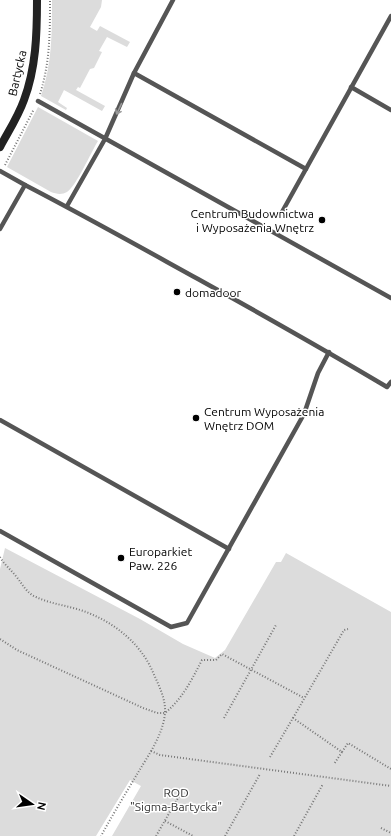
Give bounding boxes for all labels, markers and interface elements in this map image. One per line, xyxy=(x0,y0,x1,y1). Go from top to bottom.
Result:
street label: Bartycka xyxy=(5,49,29,97)
one-way arrow xyxy=(115,103,122,115)
place label: Centrum Budownictwa i Wyposażenia Wnętrz xyxy=(191,207,314,234)
marker: Centrum Budownictwa i Wyposażenia Wnętrz xyxy=(317,215,327,225)
place label: domadoor xyxy=(185,286,242,299)
marker: domadoor xyxy=(172,287,182,297)
place label: Centrum Wyposażenia Wnętrz DOM xyxy=(204,405,324,432)
marker: Centrum Wyposażenia Wnętrz DOM xyxy=(191,413,201,423)
place label: Europarkiet Paw. 226 xyxy=(129,545,192,572)
marker: Europarkiet Paw. 226 xyxy=(116,553,126,563)
north arrow xyxy=(12,784,52,824)
park label: ROD "Sigma-Bartycka" xyxy=(130,786,222,813)
text: N xyxy=(35,801,49,812)

